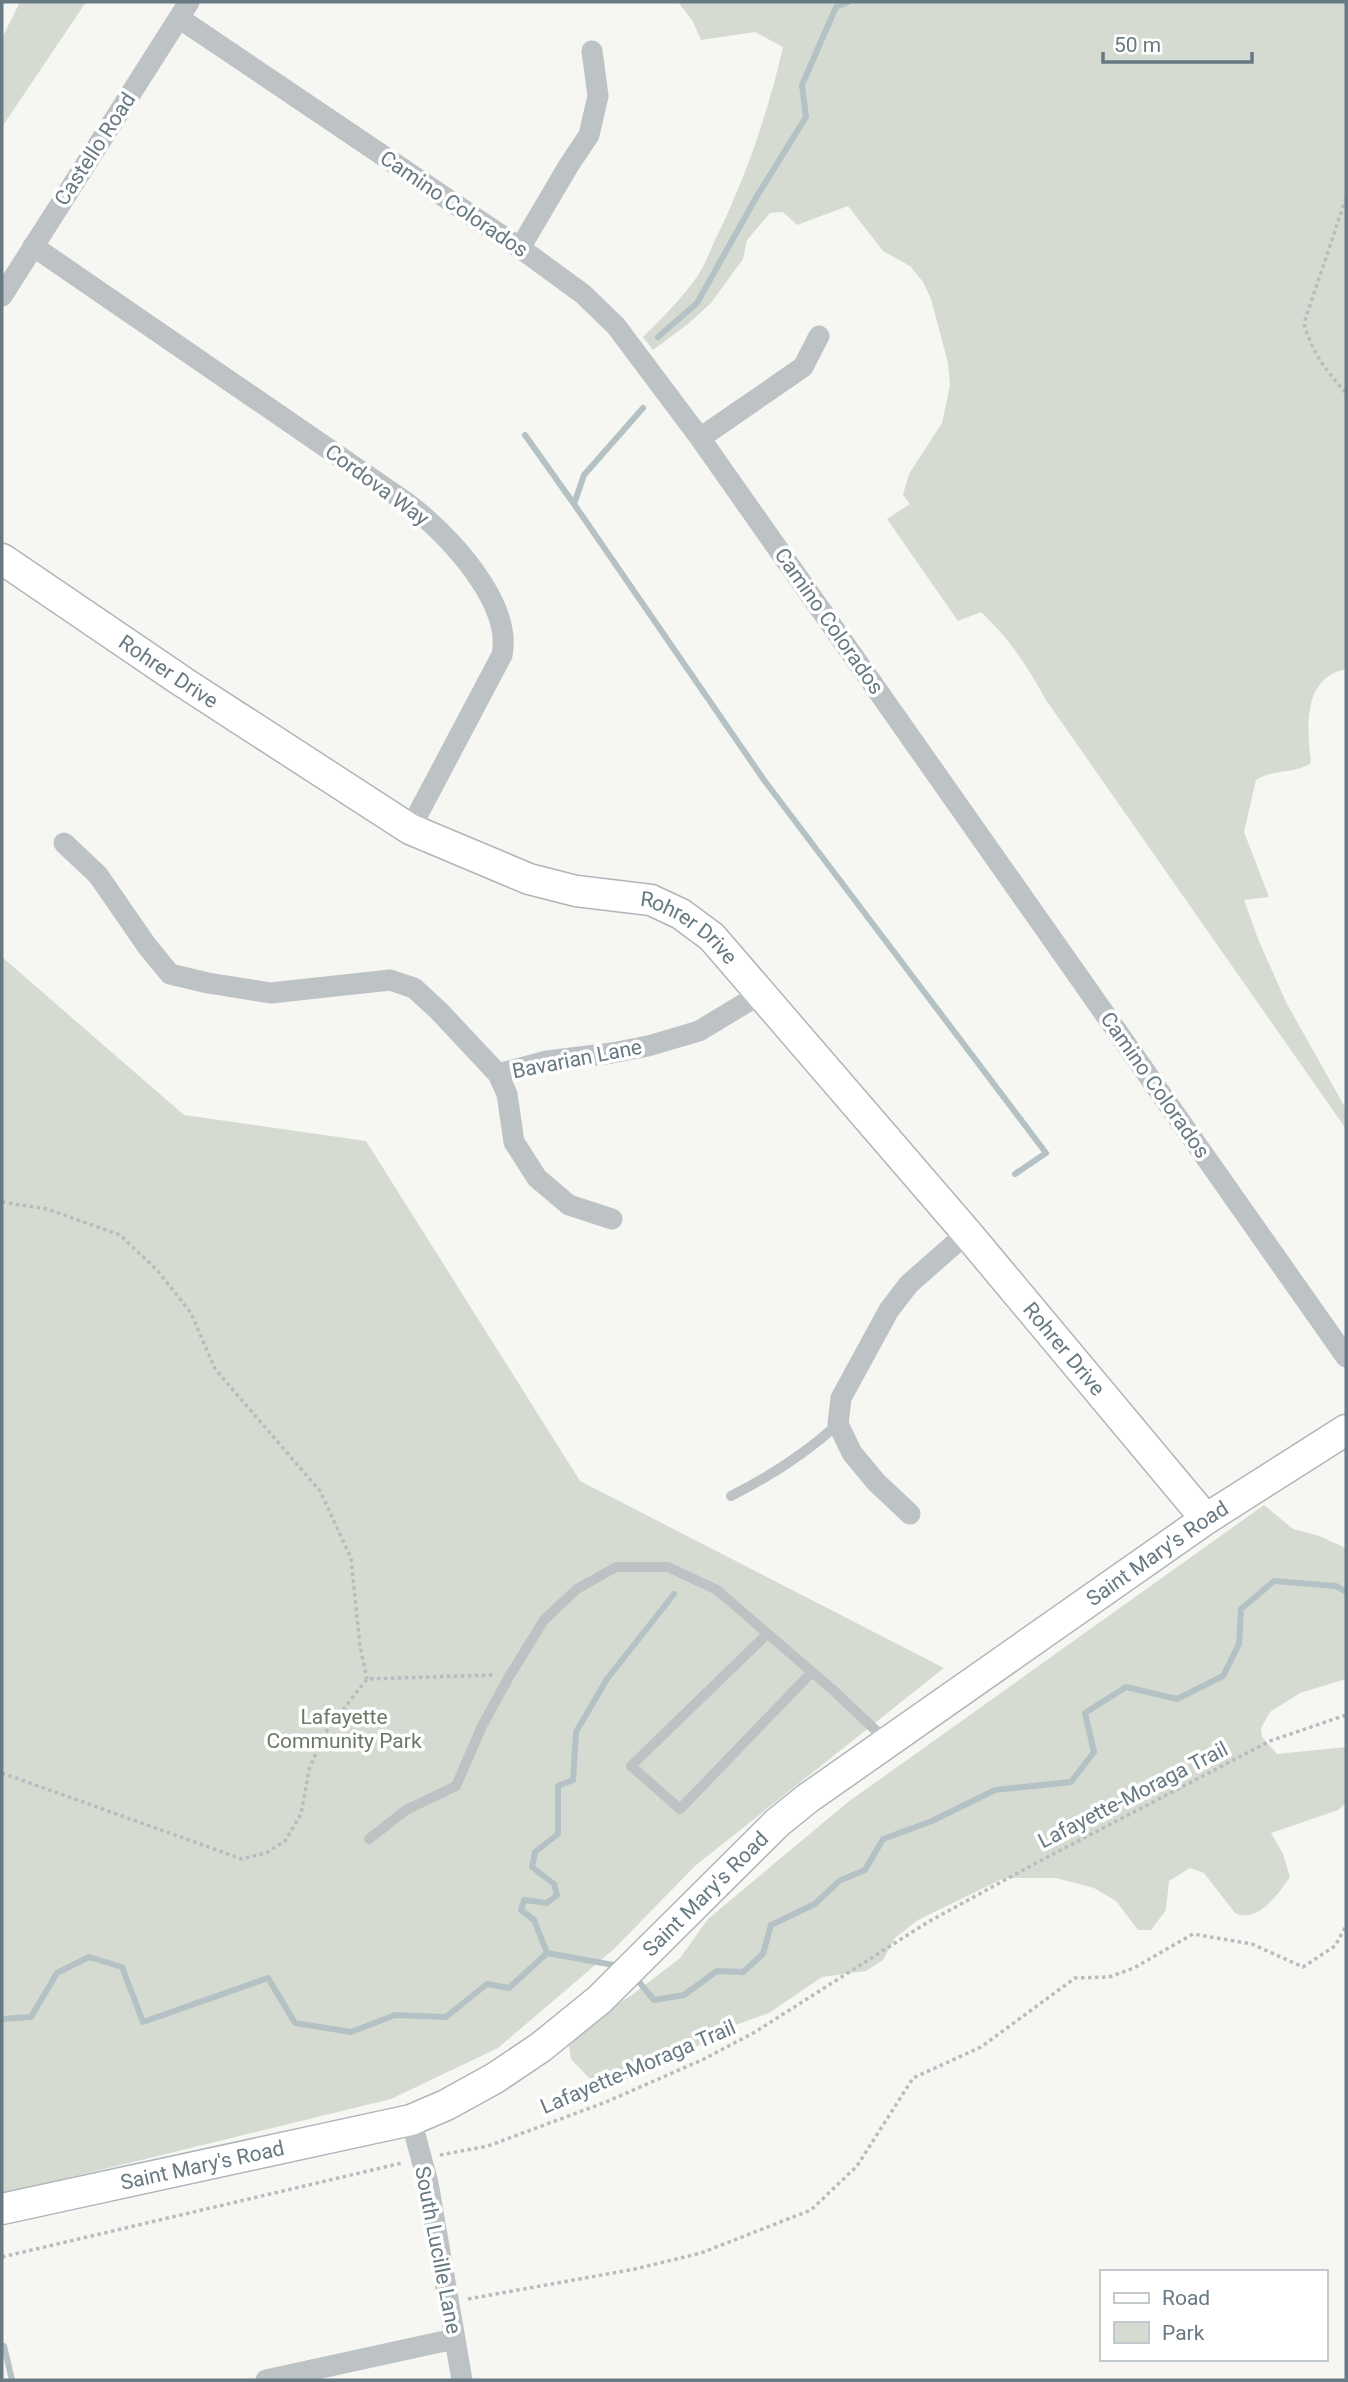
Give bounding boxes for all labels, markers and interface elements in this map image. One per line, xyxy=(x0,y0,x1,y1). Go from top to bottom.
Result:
scale bar xyxy=(1103,21,1252,65)
text: 50 m xyxy=(1114,33,1161,57)
street label: Castello Road xyxy=(50,88,140,210)
street label: Camino Colorados xyxy=(376,146,532,262)
street label: Cordova Way xyxy=(320,439,434,531)
street label: Camino Colorados xyxy=(770,543,888,699)
street label: Rohrer Drive xyxy=(114,630,222,713)
street label: Rohrer Drive xyxy=(639,887,742,969)
street label: Camino Colorados xyxy=(1096,1007,1214,1163)
street label: Bavarian Lane xyxy=(510,1035,644,1083)
street label: Rohrer Drive xyxy=(1018,1298,1110,1401)
street label: Saint Mary's Road xyxy=(1082,1496,1233,1611)
park label: Lafayette Community Park xyxy=(266,1705,422,1753)
street label: Lafayette-Moraga Trail xyxy=(1034,1737,1232,1853)
street label: Saint Mary's Road xyxy=(638,1827,773,1961)
street label: Lafayette-Moraga Trail xyxy=(537,2015,739,2119)
street label: Saint Mary's Road xyxy=(118,2136,286,2195)
street label: South Lucille Lane xyxy=(410,2164,466,2336)
legend xyxy=(1100,2270,1327,2361)
text: Road xyxy=(1162,2286,1210,2310)
text: Park xyxy=(1162,2321,1205,2345)

